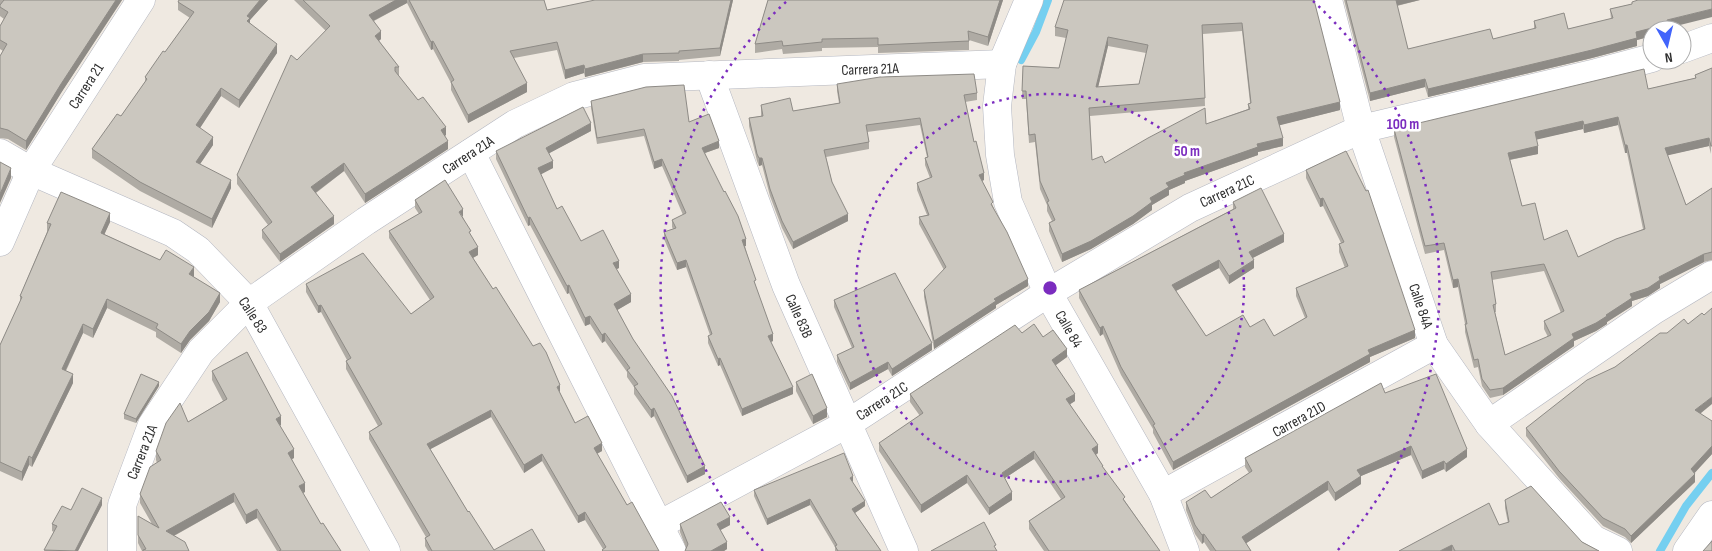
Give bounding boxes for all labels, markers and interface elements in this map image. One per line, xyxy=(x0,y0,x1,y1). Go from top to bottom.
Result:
north arrow xyxy=(1642,20,1692,70)
text: N xyxy=(1664,48,1674,66)
street label: Carrera 21 xyxy=(65,59,109,113)
street label: Carrera 21A xyxy=(841,59,900,80)
text: 100 m xyxy=(1387,115,1419,134)
street label: Carrera 21A xyxy=(439,131,498,179)
text: 50 m xyxy=(1174,142,1200,161)
street label: Carrera 21C xyxy=(1197,171,1258,212)
centre of rings xyxy=(1041,279,1059,297)
street label: Calle 84A xyxy=(1404,281,1437,332)
street label: Calle 83B xyxy=(780,291,817,342)
street label: Calle 83 xyxy=(234,293,271,337)
street label: Calle 84 xyxy=(1050,307,1087,351)
street label: Carrera 21C xyxy=(853,378,912,425)
street label: Carrera 21D xyxy=(1269,397,1329,442)
street label: Carrera 21A xyxy=(123,421,162,482)

